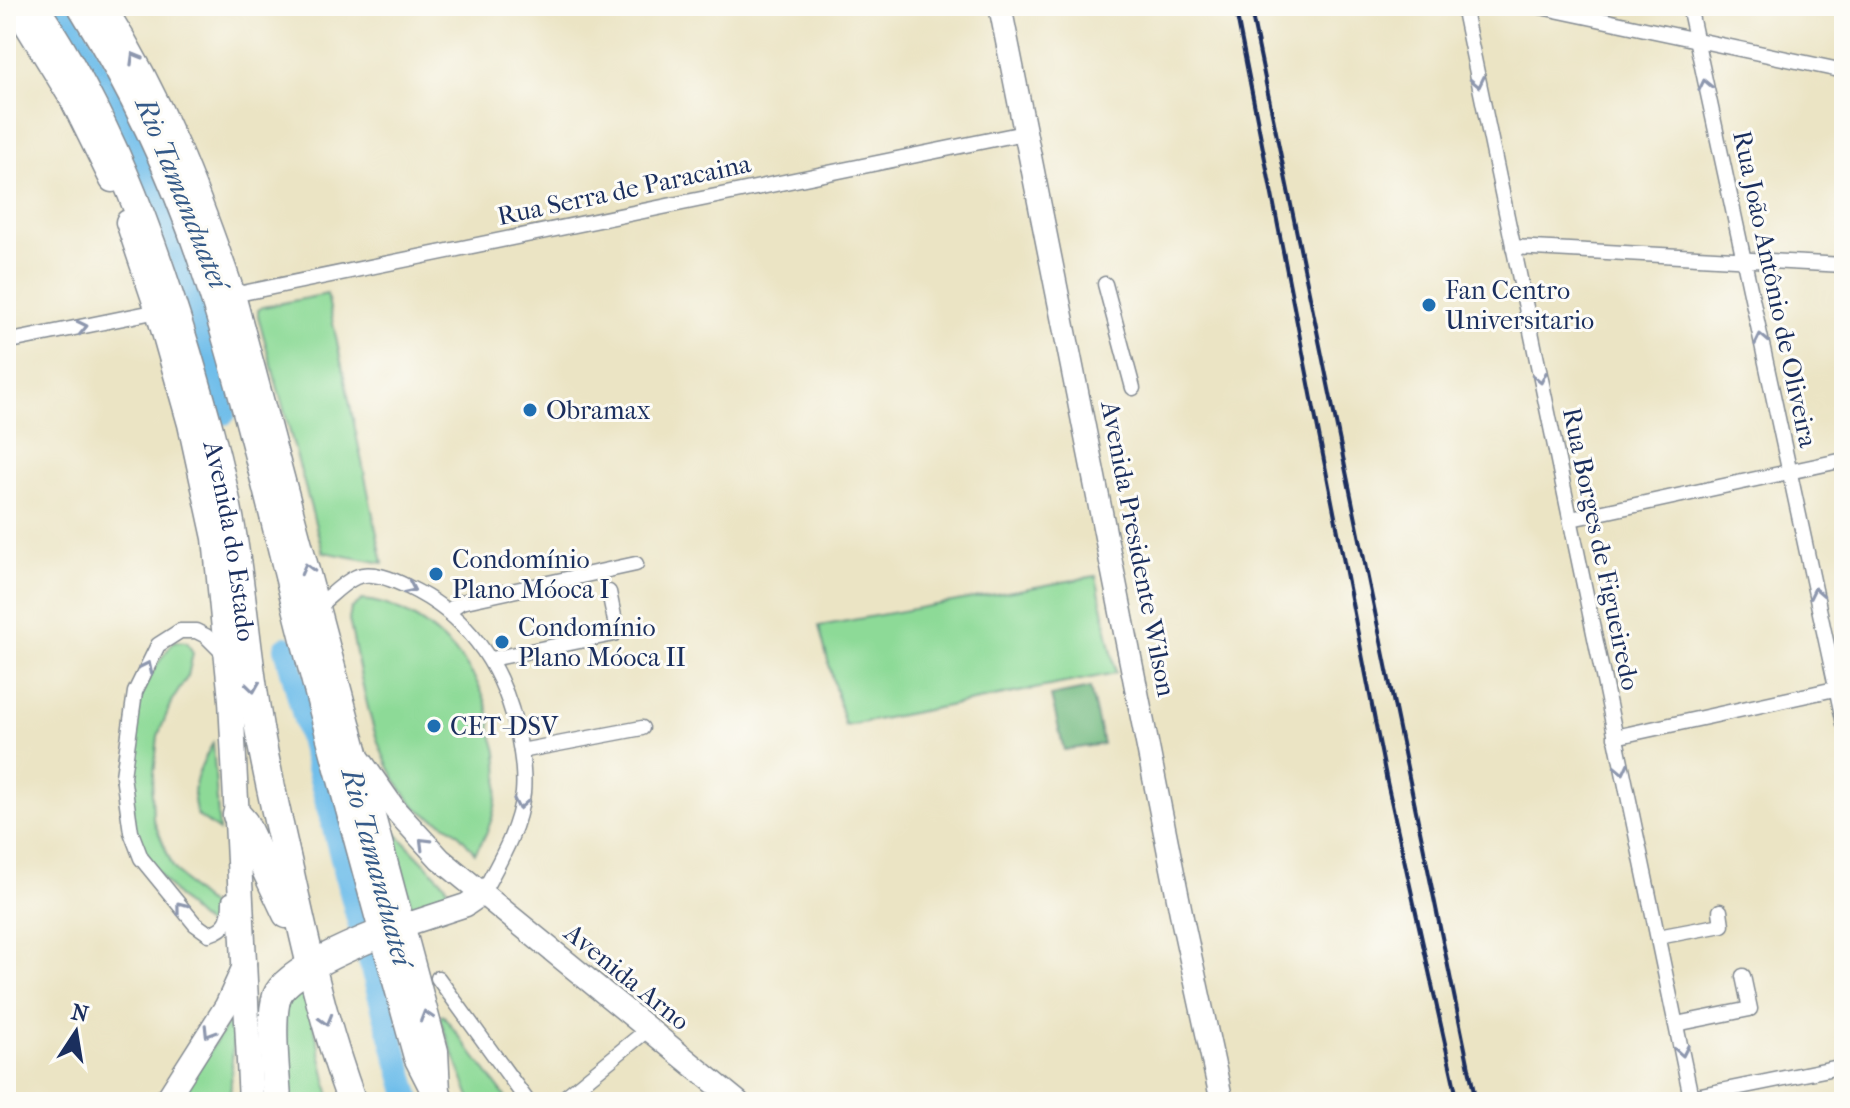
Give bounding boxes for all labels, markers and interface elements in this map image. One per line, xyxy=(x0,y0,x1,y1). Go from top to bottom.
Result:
one-way arrow xyxy=(130,52,145,67)
one-way arrow xyxy=(1469,76,1486,89)
one-way arrow xyxy=(1697,78,1714,92)
water label: Rio Tamanduateí xyxy=(128,91,237,298)
street label: Rua João Antônio de Oliveira xyxy=(1726,128,1824,451)
street label: Rua Serra de Paracaina xyxy=(495,148,754,232)
place label: Fan Centro Universitario xyxy=(1445,275,1594,336)
marker: Fan Centro Universitario xyxy=(1420,296,1438,314)
one-way arrow xyxy=(75,319,88,336)
one-way arrow xyxy=(1753,332,1770,346)
one-way arrow xyxy=(1531,371,1548,384)
place label: Obramax xyxy=(546,395,651,426)
street label: Avenida Presidente Wilson xyxy=(1094,398,1182,699)
marker: Obramax xyxy=(521,401,539,419)
street label: Rua Borges de Figueiredo xyxy=(1556,405,1646,693)
street label: Avenida do Estado xyxy=(197,437,262,643)
place label: Condomínio Plano Móoca I xyxy=(452,544,610,605)
one-way arrow xyxy=(299,562,316,576)
marker: Condomínio Plano Móoca I xyxy=(427,565,445,583)
one-way arrow xyxy=(402,578,416,594)
one-way arrow xyxy=(1808,586,1825,600)
place label: Condomínio Plano Móoca II xyxy=(518,612,686,673)
marker: Condomínio Plano Móoca II xyxy=(493,633,511,651)
one-way arrow xyxy=(137,661,153,675)
one-way arrow xyxy=(244,680,261,694)
place label: CET-DSV xyxy=(450,711,559,742)
marker: CET-DSV xyxy=(425,717,443,735)
one-way arrow xyxy=(1613,762,1630,776)
water label: Rio Tamanduateí xyxy=(334,763,420,974)
one-way arrow xyxy=(512,797,529,811)
one-way arrow xyxy=(419,838,433,852)
one-way arrow xyxy=(176,902,191,916)
street label: Avenida Arno xyxy=(557,916,696,1037)
north arrow xyxy=(36,992,116,1072)
text: N xyxy=(69,999,91,1028)
one-way arrow xyxy=(419,1010,435,1023)
one-way arrow xyxy=(317,1012,333,1026)
one-way arrow xyxy=(204,1023,219,1038)
one-way arrow xyxy=(1672,1044,1689,1058)

